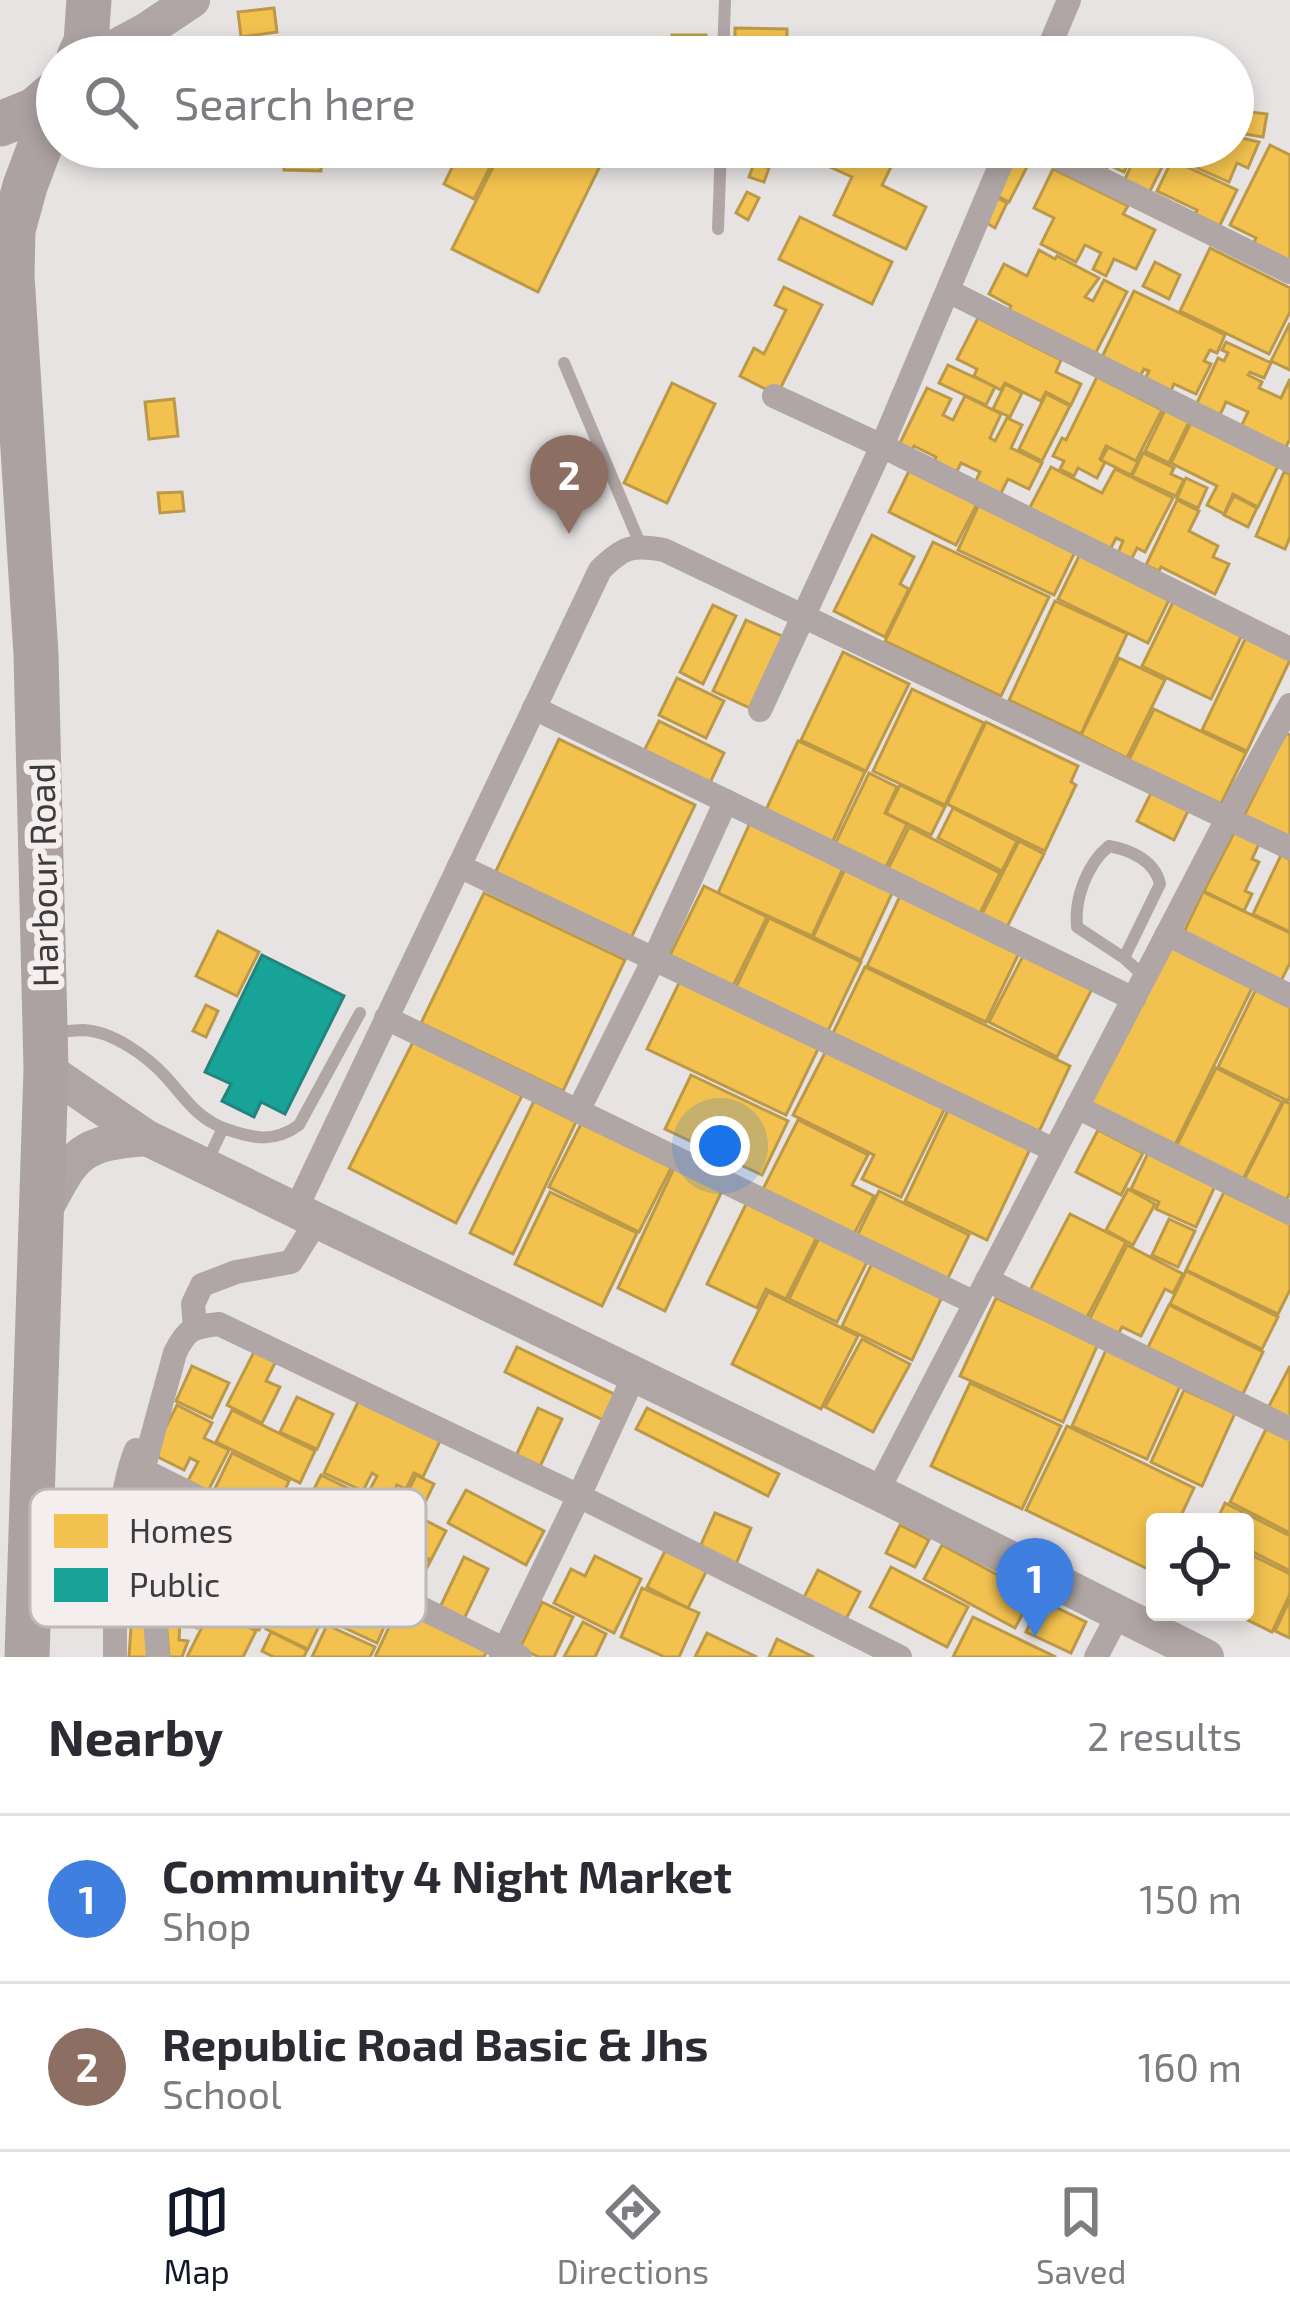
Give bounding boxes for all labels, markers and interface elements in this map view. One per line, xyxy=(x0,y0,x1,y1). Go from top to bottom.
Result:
search box xyxy=(36,36,1254,168)
icon: search xyxy=(78,69,144,135)
text: Search here xyxy=(174,75,416,129)
pin: 2 xyxy=(530,435,608,534)
street label: Harbour Road xyxy=(19,762,65,988)
your location xyxy=(690,1116,750,1176)
legend xyxy=(30,1489,426,1627)
text: Homes xyxy=(129,1510,233,1550)
map controls xyxy=(1146,1513,1254,1621)
button: locate xyxy=(1146,1513,1254,1621)
pin: 1 xyxy=(996,1538,1074,1637)
text: Public xyxy=(129,1564,220,1604)
text: Nearby xyxy=(48,1705,223,1766)
text: 2 results xyxy=(1087,1712,1242,1759)
text: Community 4 Night Market xyxy=(162,1848,732,1902)
text: 1 xyxy=(79,1875,95,1922)
text: 150 m xyxy=(1139,1875,1242,1922)
text: Shop xyxy=(162,1902,251,1949)
text: Republic Road Basic & Jhs xyxy=(162,2016,709,2070)
text: 2 xyxy=(76,2043,98,2090)
text: 160 m xyxy=(1138,2043,1242,2090)
text: School xyxy=(162,2070,282,2117)
tab: Map xyxy=(164,2179,230,2291)
tab: Directions xyxy=(557,2179,709,2291)
tab: Saved xyxy=(1036,2179,1126,2291)

